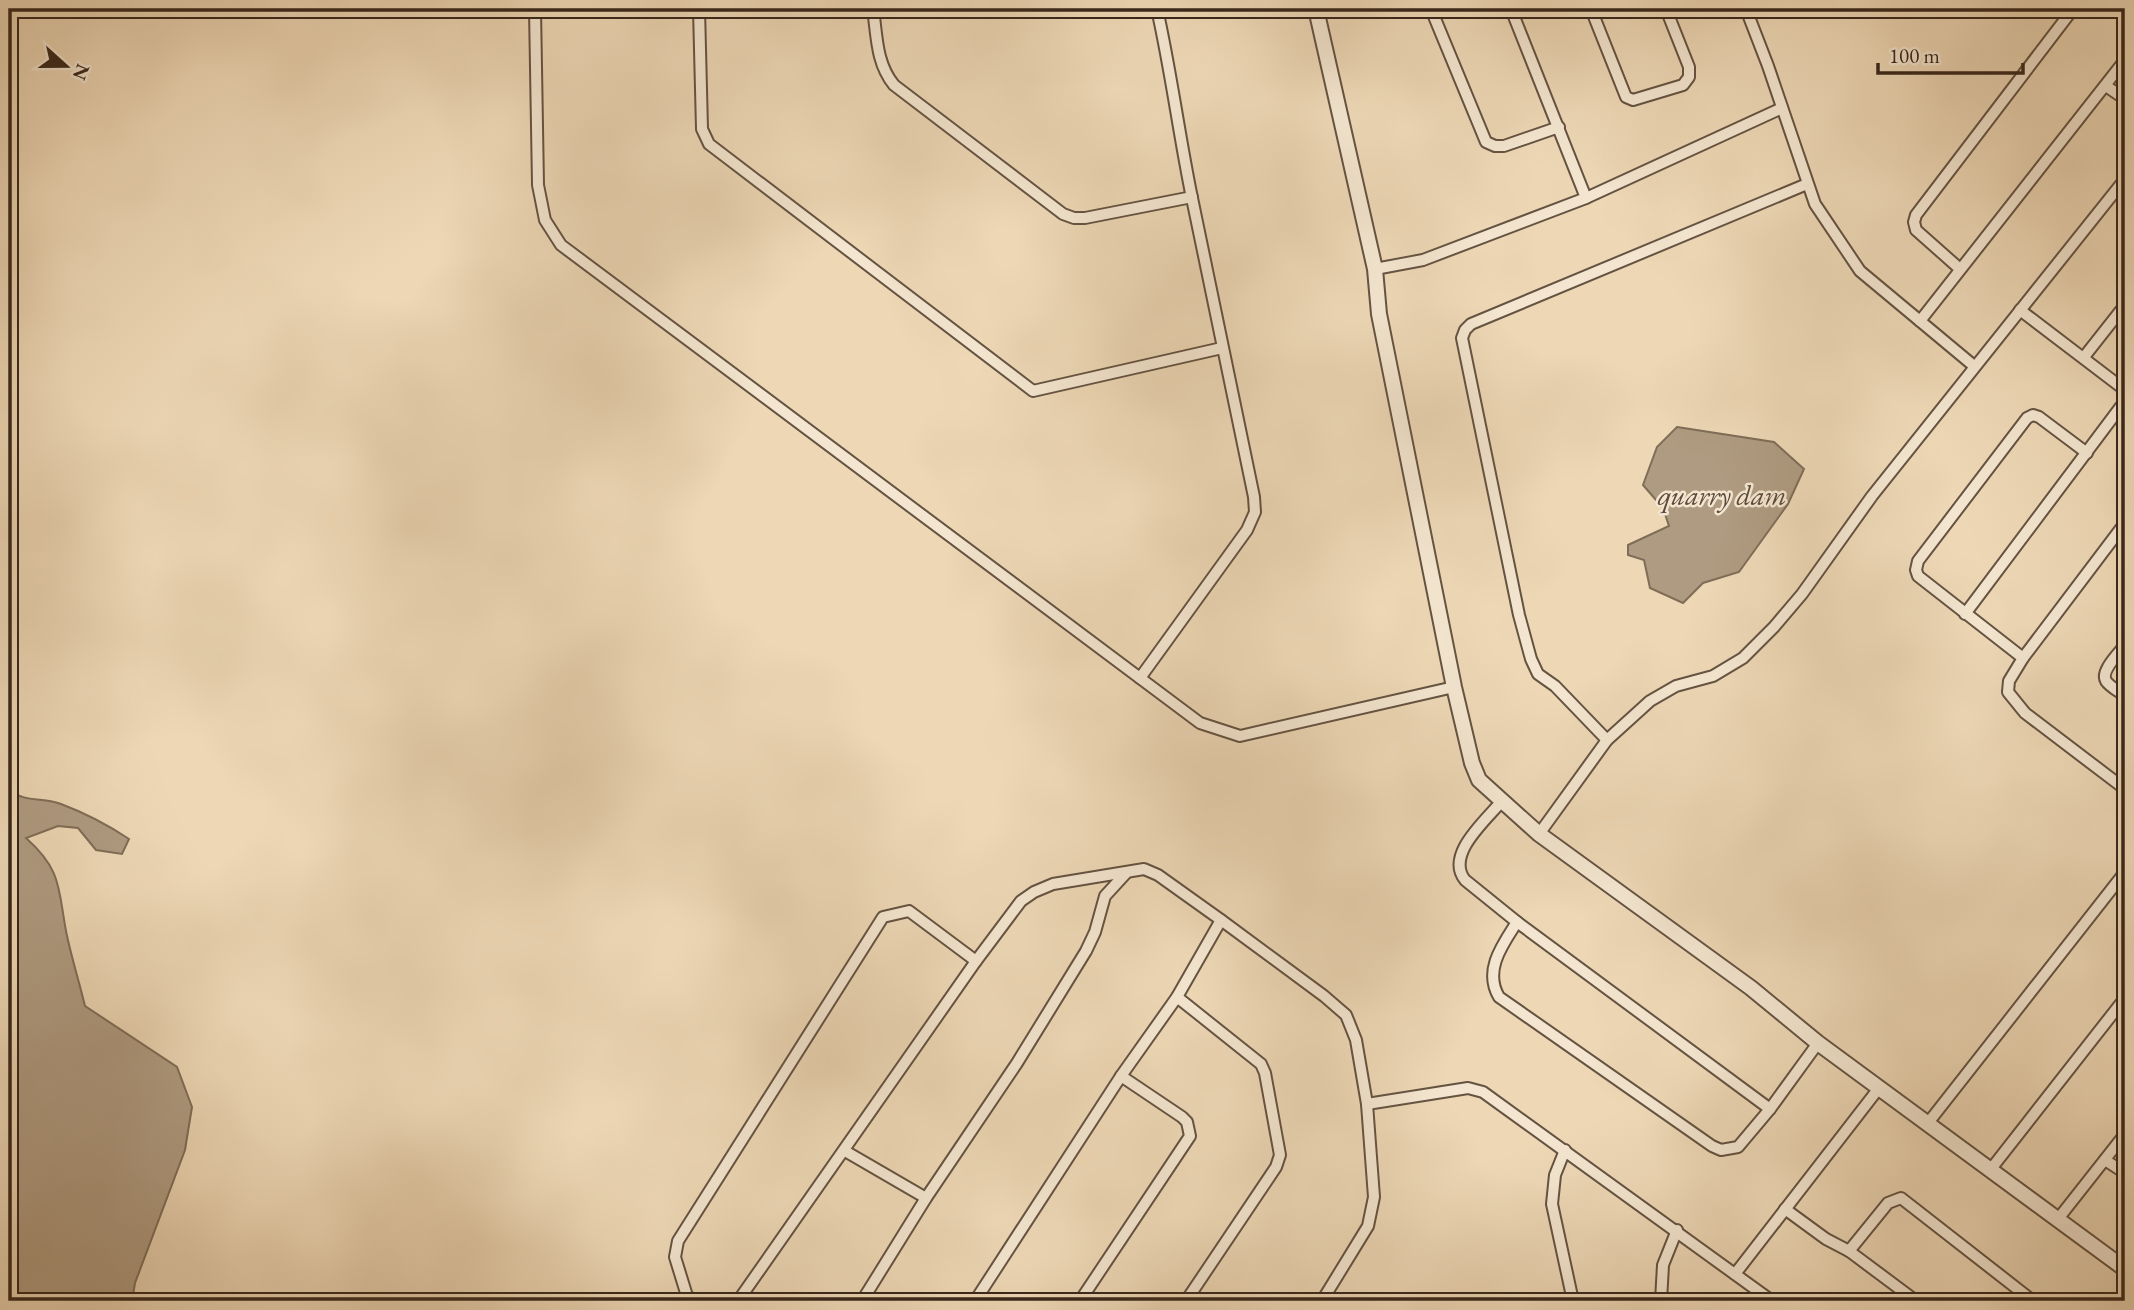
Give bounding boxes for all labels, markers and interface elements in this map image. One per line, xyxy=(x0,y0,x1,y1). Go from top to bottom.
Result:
north arrow xyxy=(32,32,102,102)
scale bar xyxy=(1878,32,2024,76)
text: 100 m xyxy=(1889,42,1940,69)
text: N xyxy=(67,60,96,84)
water label: quarry dam xyxy=(1658,477,1786,514)

